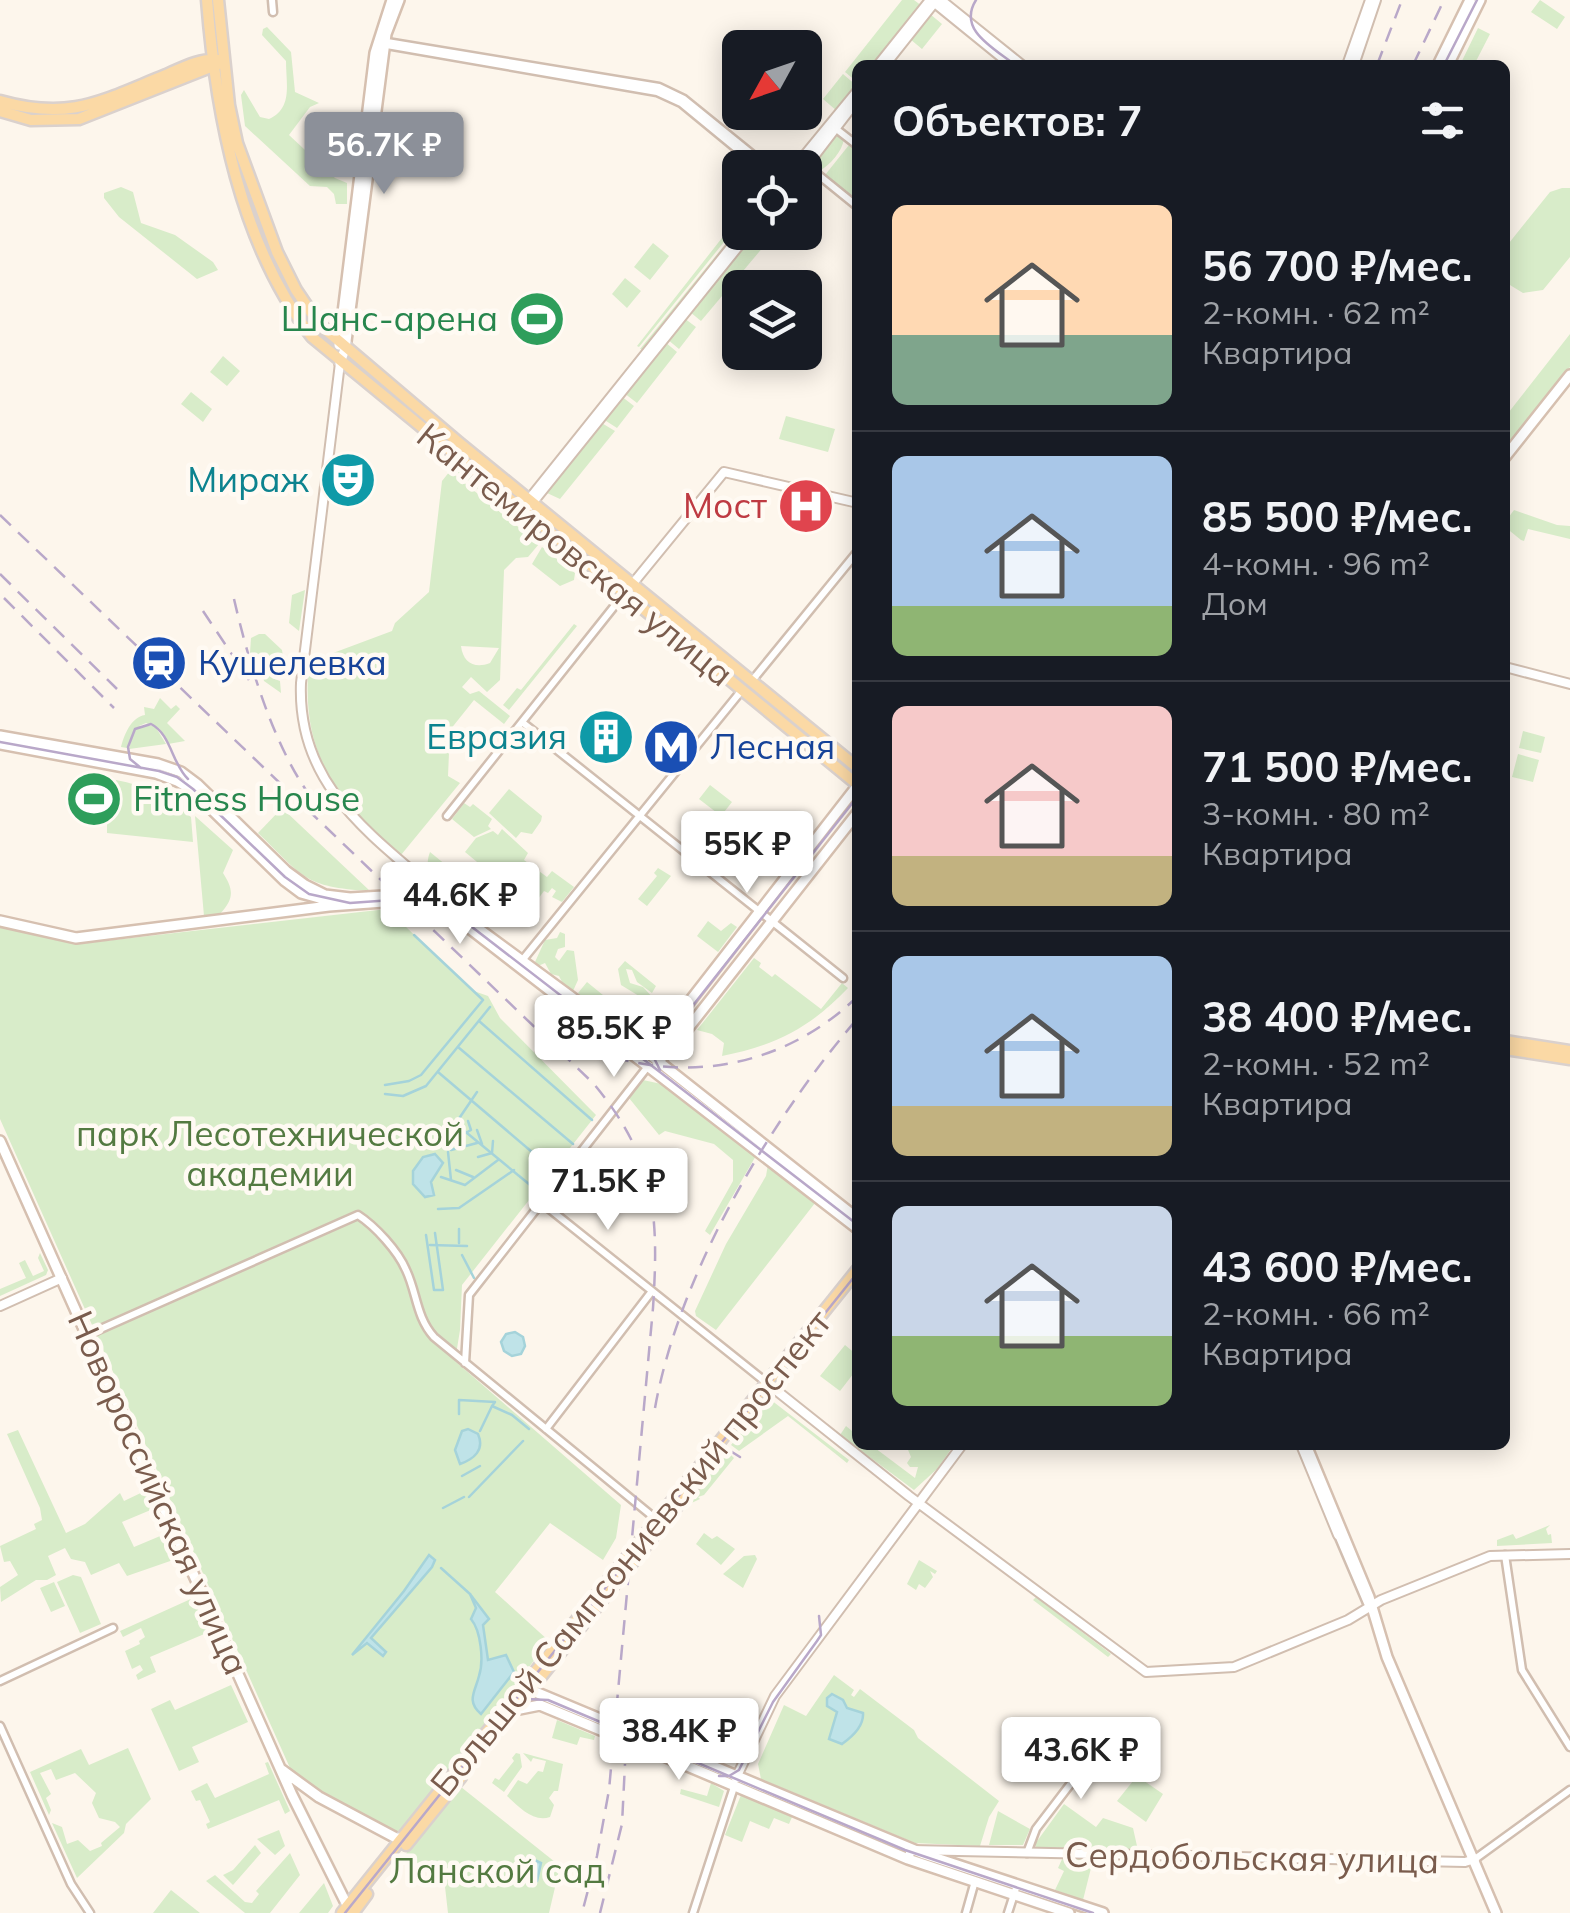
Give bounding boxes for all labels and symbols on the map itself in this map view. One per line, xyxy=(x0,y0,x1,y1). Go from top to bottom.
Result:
north arrow xyxy=(722,30,822,130)
pin: 56.7K ₽ xyxy=(292,112,476,197)
sports icon: Шанс-арена xyxy=(507,289,567,349)
place label: Шанс-арена xyxy=(281,296,498,340)
street label: Кантемировская улица xyxy=(409,413,743,695)
theatre icon: Мираж xyxy=(318,450,378,510)
place label: Мираж xyxy=(187,457,310,501)
hospital icon: Мост xyxy=(776,476,836,536)
place label: Мост xyxy=(683,483,767,527)
station icon: Кушелевка xyxy=(129,633,189,693)
place label: Кушелевка xyxy=(198,640,387,684)
building icon: Евразия xyxy=(576,707,636,767)
place label: Евразия xyxy=(426,714,567,758)
metro station icon: Лесная xyxy=(641,717,701,777)
place label: Лесная xyxy=(710,724,835,768)
sports icon: Fitness House xyxy=(64,769,124,829)
place label: Fitness House xyxy=(133,776,360,820)
pin: 55K ₽ xyxy=(677,811,817,896)
pin: 44.6K ₽ xyxy=(368,862,552,947)
pin: 85.5K ₽ xyxy=(522,995,706,1080)
park label: парк Лесотехнической академии xyxy=(76,1111,464,1195)
pin: 71.5K ₽ xyxy=(516,1148,700,1233)
street label: Большой Сампсониевский проспект xyxy=(420,1300,840,1804)
street label: Новороссийская улица xyxy=(59,1304,259,1681)
pin: 38.4K ₽ xyxy=(587,1698,771,1783)
pin: 43.6K ₽ xyxy=(989,1717,1173,1802)
street label: Сердобольская улица xyxy=(1065,1832,1440,1882)
park label: Ланской сад xyxy=(389,1848,605,1892)

